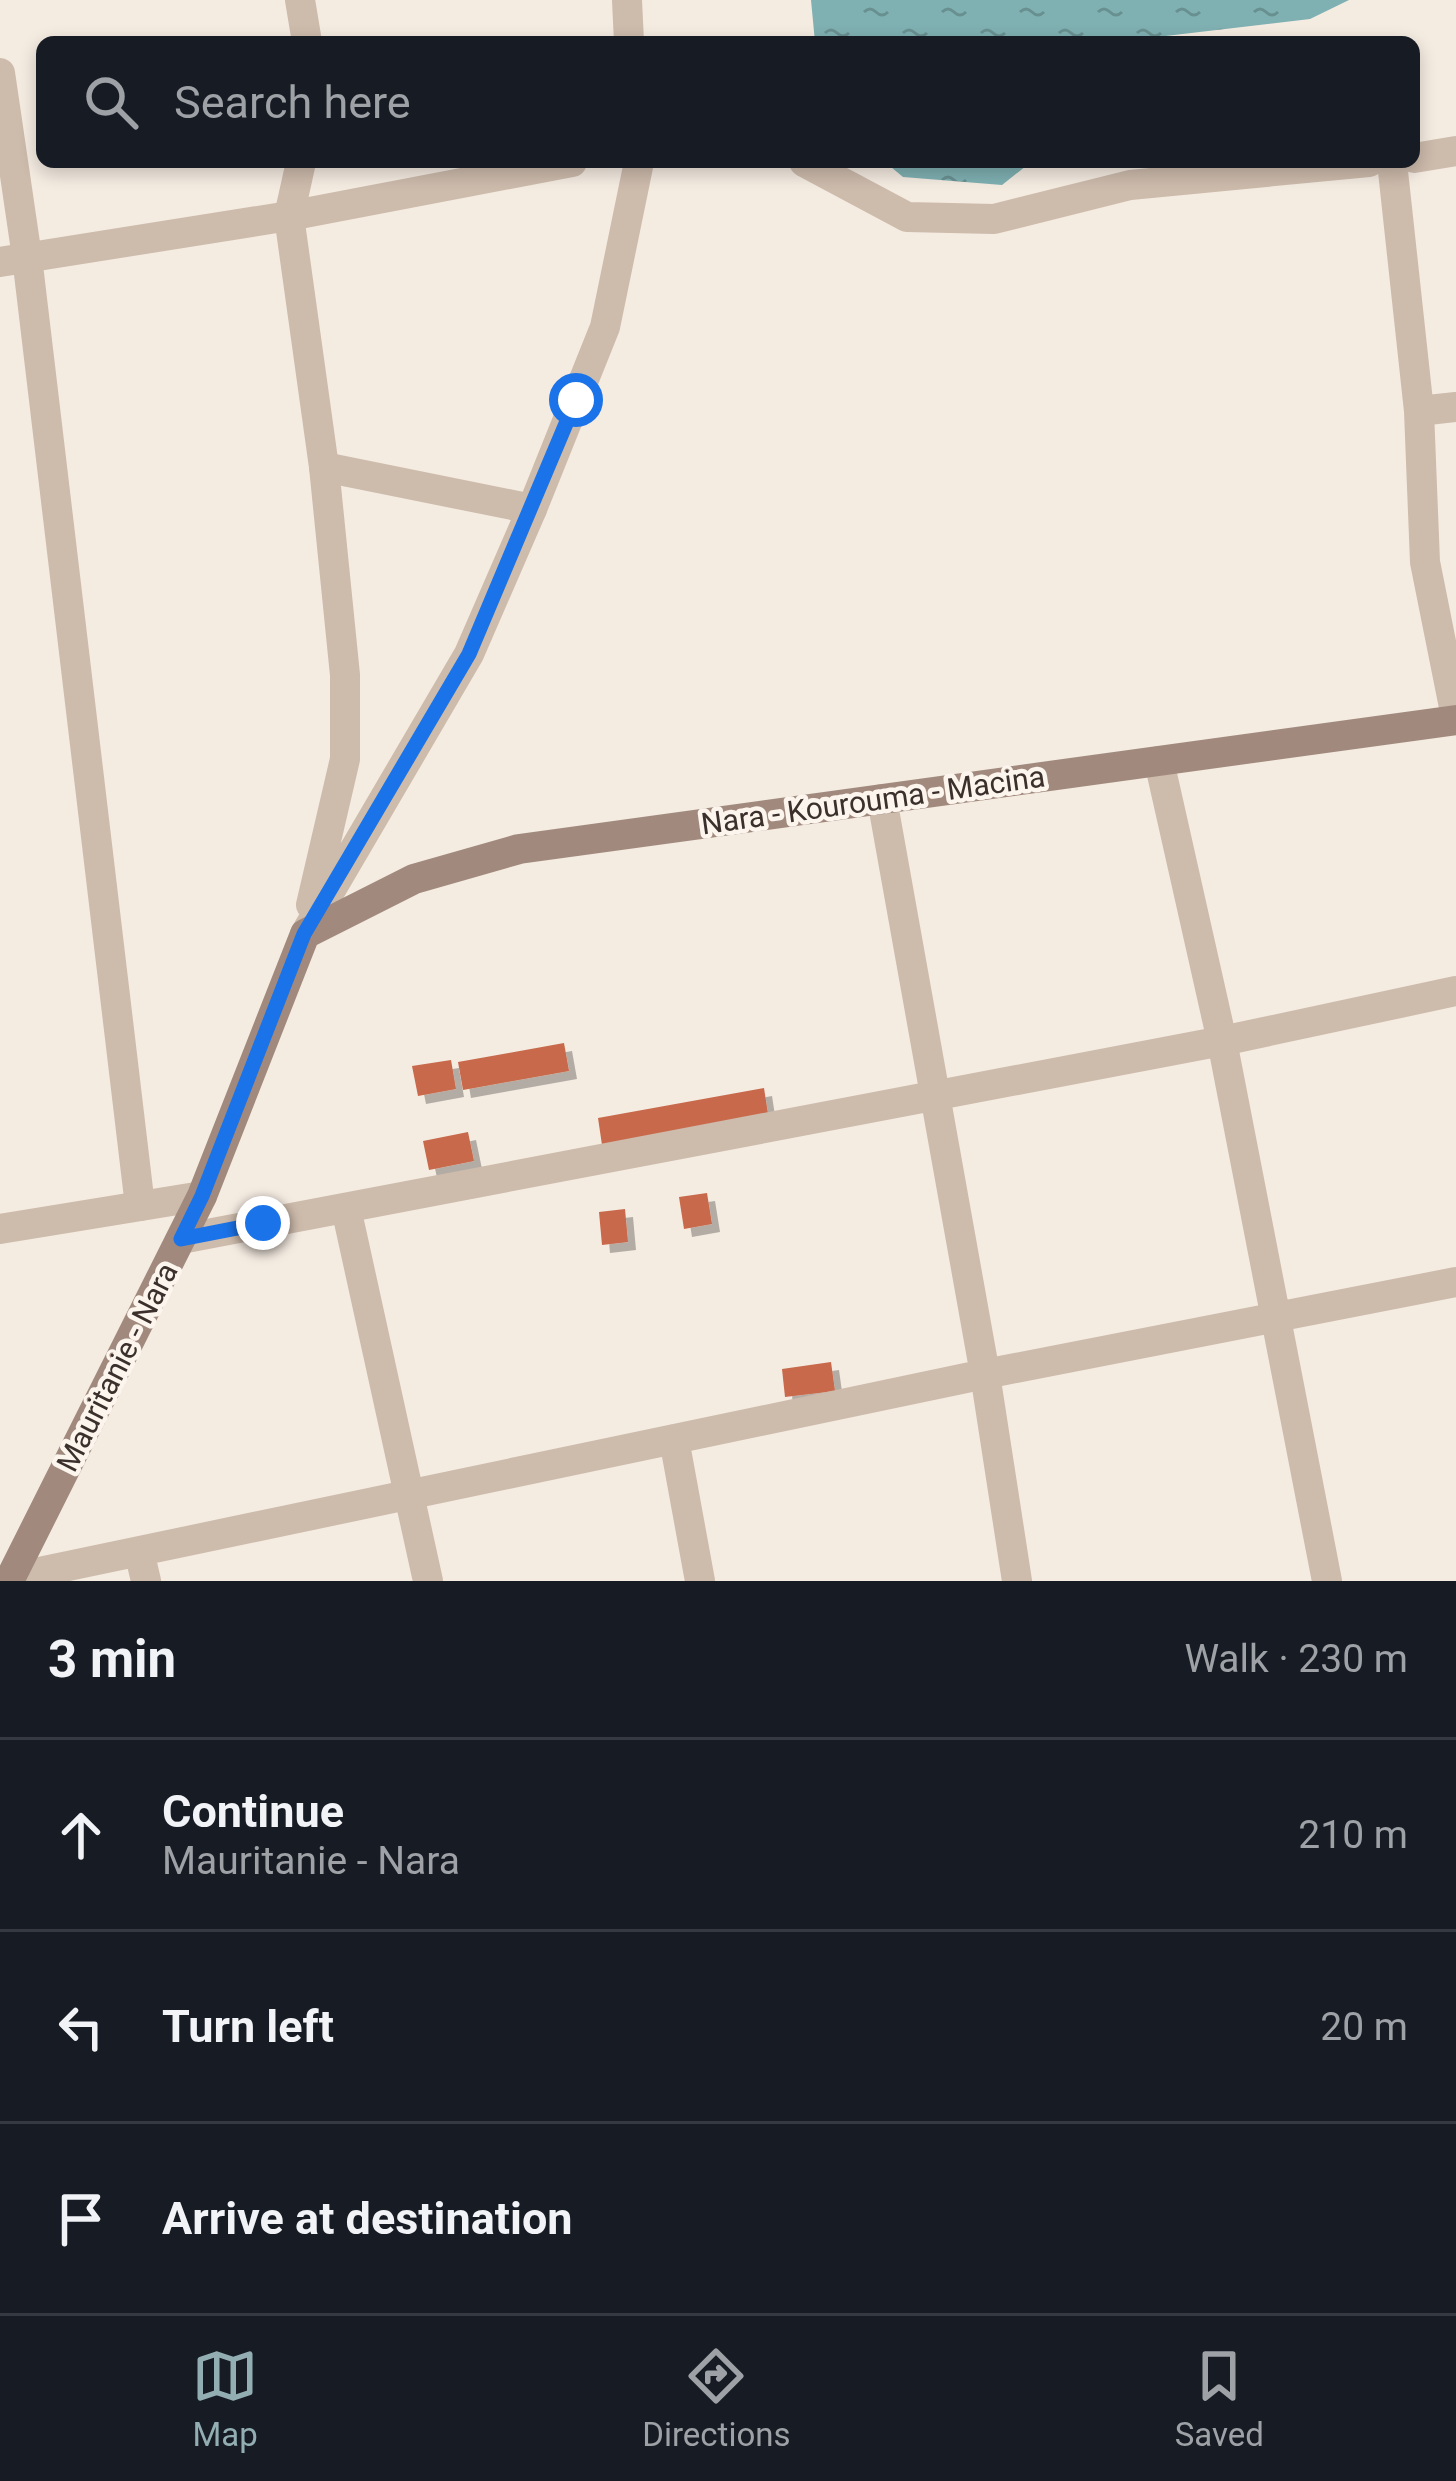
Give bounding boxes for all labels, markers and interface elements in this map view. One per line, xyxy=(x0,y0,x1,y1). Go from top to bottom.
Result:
search box xyxy=(36,36,1420,168)
icon: search xyxy=(78,69,144,135)
text: Search here xyxy=(174,76,411,129)
route start xyxy=(549,373,603,427)
street label: Nara - Kourouma - Macina xyxy=(699,759,1047,841)
route end xyxy=(236,1196,290,1250)
street label: Mauritanie - Nara xyxy=(49,1257,185,1477)
text: 3 min xyxy=(48,1630,176,1689)
text: Walk · 230 m xyxy=(1184,1636,1408,1682)
text: Continue xyxy=(162,1785,344,1838)
icon: ahead xyxy=(48,1802,114,1868)
text: 210 m xyxy=(1298,1812,1408,1858)
text: Mauritanie - Nara xyxy=(162,1838,460,1884)
icon: left xyxy=(48,1994,114,2060)
text: Turn left xyxy=(162,2000,334,2053)
text: 20 m xyxy=(1320,2004,1408,2050)
icon: arrive xyxy=(48,2186,114,2252)
text: Arrive at destination xyxy=(162,2192,573,2245)
tab: Map xyxy=(192,2343,258,2454)
tab: Directions xyxy=(642,2343,791,2454)
tab: Saved xyxy=(1175,2343,1264,2454)

